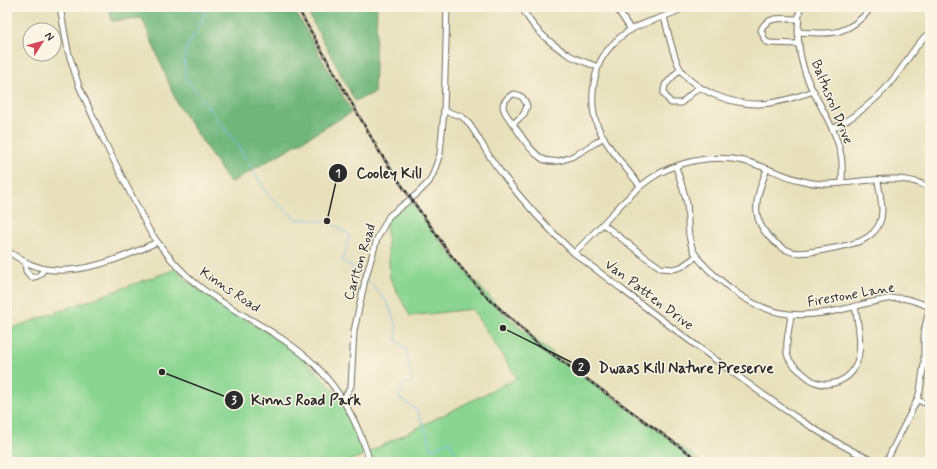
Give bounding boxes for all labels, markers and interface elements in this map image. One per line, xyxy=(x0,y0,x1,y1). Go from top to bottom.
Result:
north arrow xyxy=(22,22,62,62)
text: N xyxy=(41,29,57,44)
street label: Baltusrol Drive xyxy=(807,57,857,147)
callout: Cooley Kill xyxy=(328,159,429,186)
text: Cooley Kill xyxy=(356,164,422,184)
text: 1 xyxy=(335,166,341,182)
street label: Carlton Road xyxy=(340,221,380,303)
street label: Van Patten Drive xyxy=(601,256,697,334)
street label: Kinns Road xyxy=(196,263,264,317)
street label: Firestone Lane xyxy=(806,278,896,312)
callout: Dwaas Kill Nature Preserve xyxy=(571,354,781,381)
text: Dwaas Kill Nature Preserve xyxy=(598,359,774,379)
text: 2 xyxy=(578,360,584,376)
callout: Kinns Road Park xyxy=(224,386,369,413)
text: Kinns Road Park xyxy=(251,391,362,411)
text: 3 xyxy=(231,393,237,409)

